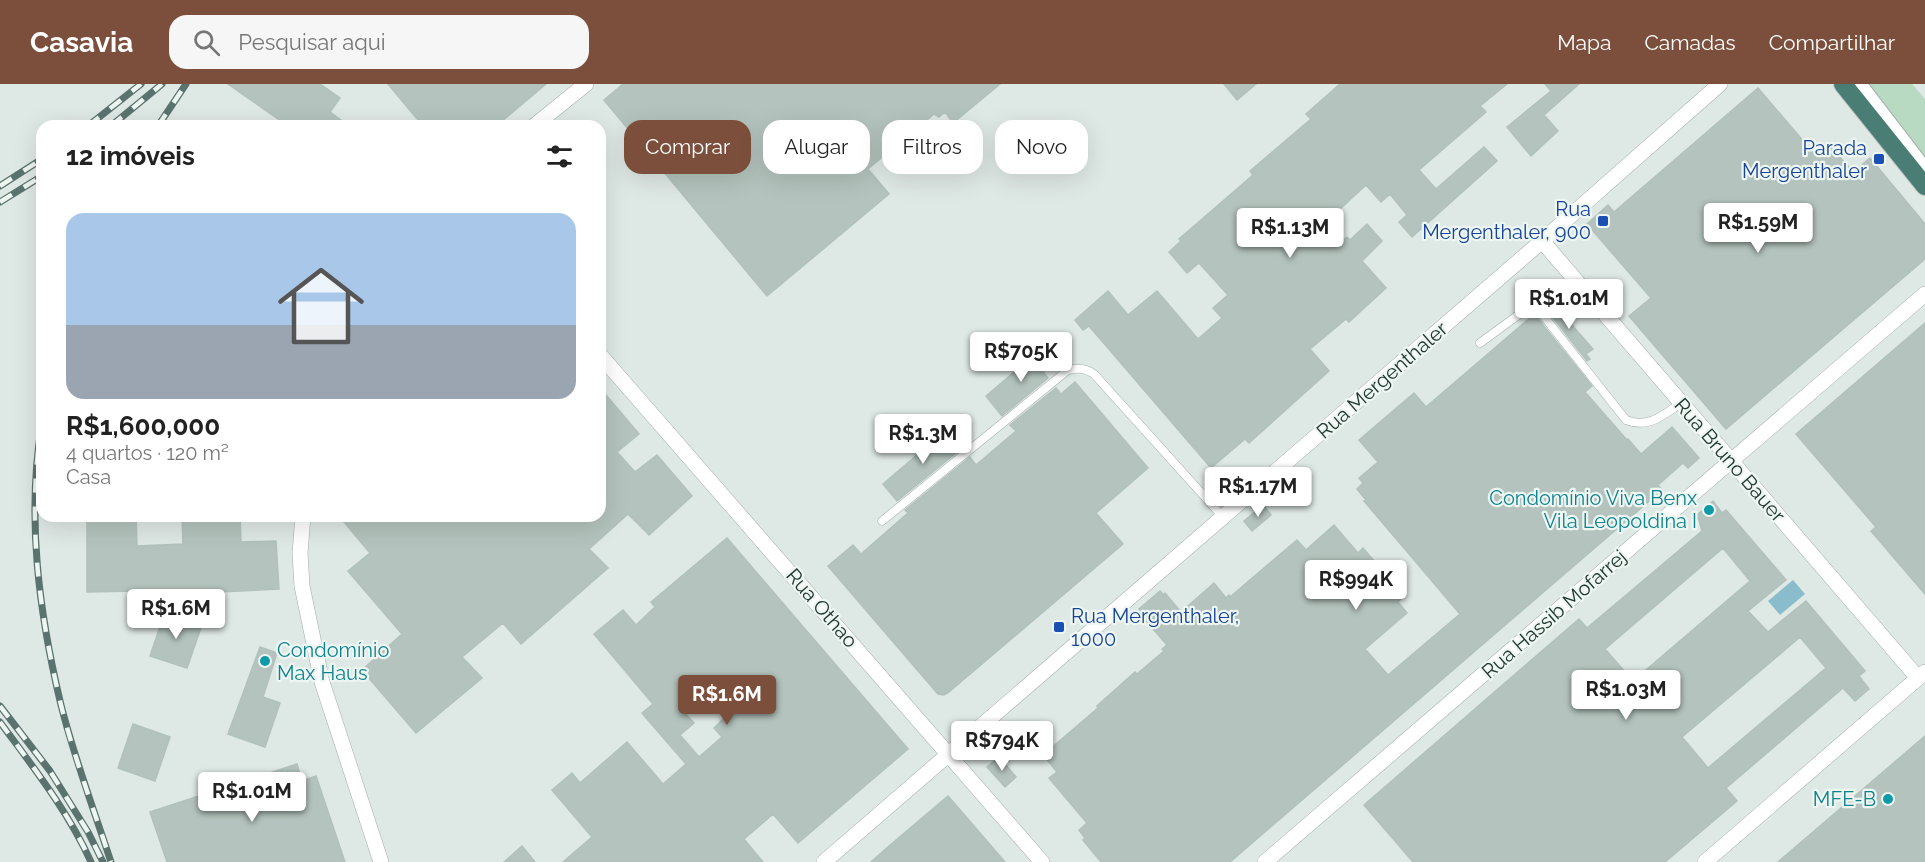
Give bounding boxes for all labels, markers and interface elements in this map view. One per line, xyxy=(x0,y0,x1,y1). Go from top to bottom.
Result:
search box xyxy=(169,15,589,69)
text: Casavia xyxy=(30,26,133,59)
icon: search xyxy=(190,26,223,59)
text: Pesquisar aqui xyxy=(238,29,386,55)
text: Mapa xyxy=(1557,30,1611,55)
text: Camadas xyxy=(1644,30,1736,55)
text: Compartilhar xyxy=(1769,30,1895,55)
chip: Comprar xyxy=(624,120,751,174)
chip: Alugar xyxy=(763,120,870,174)
chip: Filtros xyxy=(882,120,983,174)
chip: Novo xyxy=(995,120,1088,174)
place label: Parada Mergenthaler xyxy=(1742,136,1867,183)
icon: filters xyxy=(543,140,576,173)
text: 12 imóveis xyxy=(66,141,195,171)
marker: Parada Mergenthaler xyxy=(1872,152,1886,166)
place label: Rua Mergenthaler, 900 xyxy=(1422,197,1591,244)
pin: R$1.59M xyxy=(1703,203,1813,254)
pin: R$1.13M xyxy=(1235,208,1345,259)
text: R$1.59M xyxy=(1718,210,1798,234)
marker: Rua Mergenthaler, 900 xyxy=(1596,214,1610,228)
text: R$1.13M xyxy=(1251,215,1329,239)
icon: home xyxy=(267,252,375,360)
pin: R$1.01M xyxy=(1514,279,1624,330)
text: R$1.01M xyxy=(1529,286,1609,310)
street label: Rua Mergenthaler xyxy=(1312,317,1452,443)
pin: R$705K xyxy=(972,332,1070,383)
text: R$705K xyxy=(984,339,1058,363)
street label: Rua Bruno Bauer xyxy=(1670,393,1790,527)
text: R$1,600,000 xyxy=(66,411,220,441)
pin: R$1.3M xyxy=(874,414,972,465)
text: R$1.3M xyxy=(889,421,957,445)
text: 4 quartos · 120 m² xyxy=(66,441,229,465)
text: Casa xyxy=(66,465,111,489)
pin: R$1.17M xyxy=(1203,467,1313,518)
text: R$1.17M xyxy=(1219,474,1297,498)
place label: Condomínio Viva Benx Vila Leopoldina I xyxy=(1489,486,1697,533)
marker: Condomínio Viva Benx Vila Leopoldina I xyxy=(1702,503,1716,517)
street label: Rua Hassib Mofarrej xyxy=(1477,545,1631,683)
pin: R$994K xyxy=(1307,560,1405,611)
street label: Rua Othao xyxy=(781,564,863,653)
text: R$994K xyxy=(1319,567,1393,591)
pin: R$1.6M xyxy=(127,589,225,640)
text: R$1.6M xyxy=(141,596,211,620)
place label: Rua Mergenthaler, 1000 xyxy=(1071,604,1239,651)
marker: Rua Mergenthaler, 1000 xyxy=(1052,620,1066,634)
place label: Condomínio Max Haus xyxy=(277,638,389,685)
marker: Condomínio Max Haus xyxy=(258,654,272,668)
pin: R$1.03M xyxy=(1571,670,1681,721)
pin: R$1.6M xyxy=(678,675,776,726)
text: R$1.03M xyxy=(1585,677,1667,701)
text: R$1.6M xyxy=(692,682,762,706)
pin: R$794K xyxy=(953,721,1051,772)
text: R$794K xyxy=(965,728,1039,752)
pin: R$1.01M xyxy=(197,772,307,823)
text: R$1.01M xyxy=(212,779,292,803)
place label: MFE-B xyxy=(1813,787,1876,811)
marker: MFE-B xyxy=(1881,792,1895,806)

